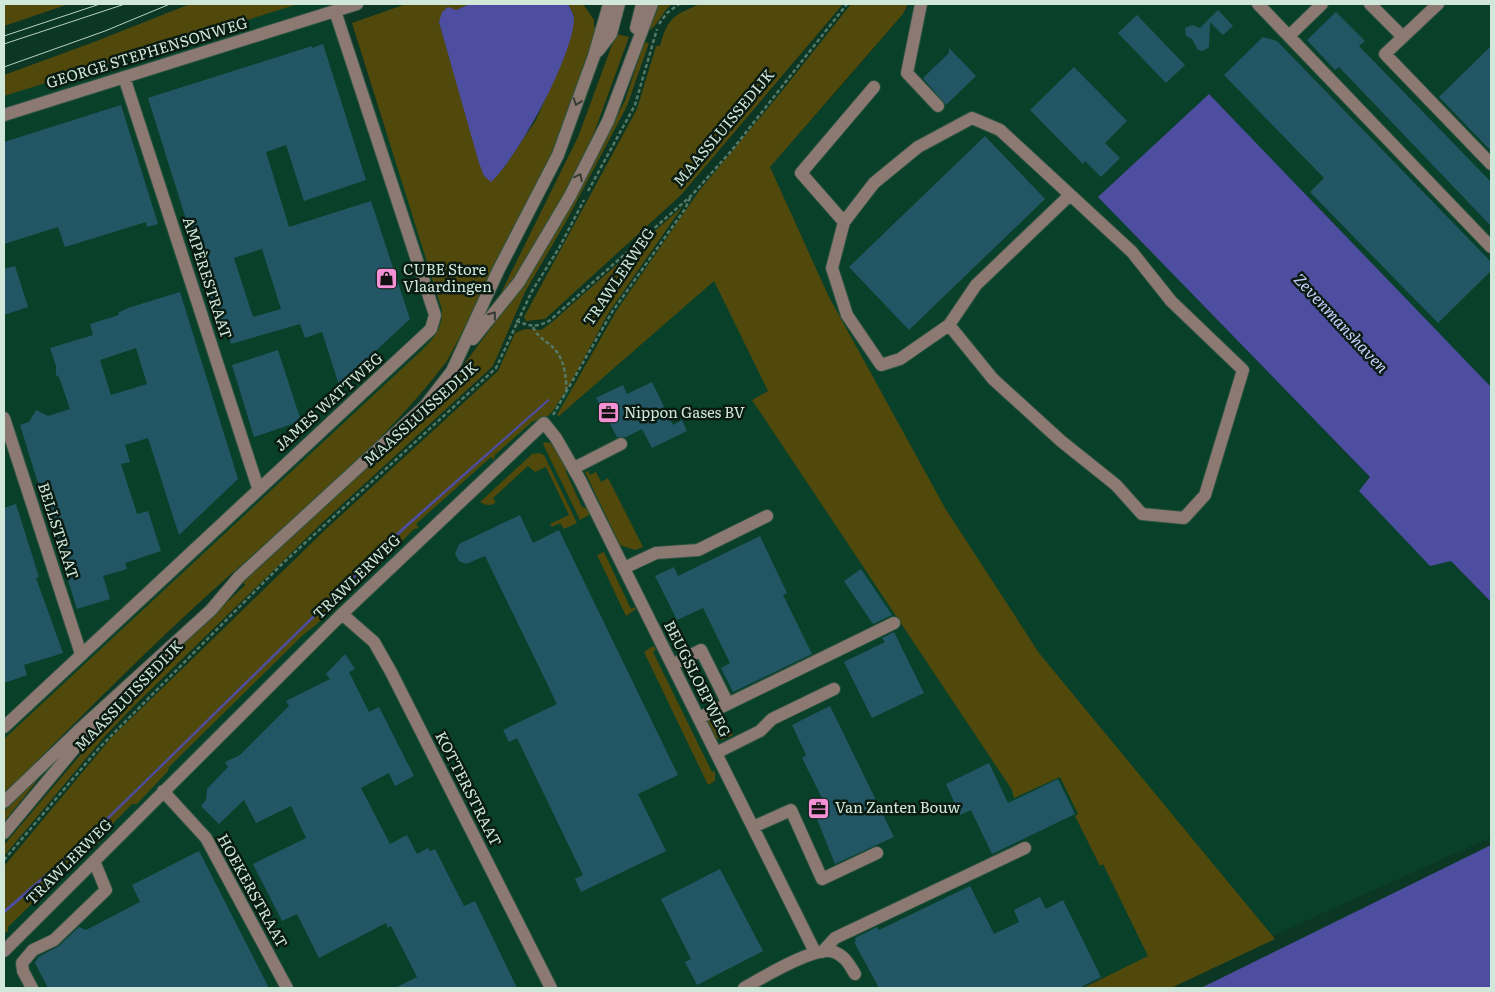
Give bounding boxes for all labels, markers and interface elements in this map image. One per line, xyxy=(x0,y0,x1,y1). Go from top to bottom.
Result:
street label: GEORGE STEPHENSONWEG xyxy=(43,10,250,93)
street label: MAASSLUISSEDIJK xyxy=(667,63,779,191)
one-way arrow xyxy=(573,97,583,106)
one-way arrow xyxy=(572,174,582,183)
street label: AMPÈRESTRAAT xyxy=(178,213,239,342)
street label: TRAWLERWEG xyxy=(576,222,659,330)
place label: CUBE Store Vlaardingen xyxy=(403,257,492,297)
shop icon: CUBE Store Vlaardingen xyxy=(375,267,399,291)
water label: Zevenmanshaven xyxy=(1289,267,1395,378)
one-way arrow xyxy=(487,312,495,321)
street label: JAMES WATTWEG xyxy=(269,346,387,456)
street label: MAASSLUISSEDIJK xyxy=(358,355,483,471)
place label: Nippon Gases BV xyxy=(624,400,745,423)
office icon: Nippon Gases BV xyxy=(596,401,620,425)
street label: BELLSTRAAT xyxy=(33,479,86,582)
street label: TRAWLERWEG xyxy=(307,528,405,624)
street label: BEUGSLOEPWEG xyxy=(659,616,738,741)
street label: MAASSLUISSEDIJK xyxy=(69,634,188,756)
street label: KOTTERSTRAAT xyxy=(430,727,508,850)
place label: Van Zanten Bouw xyxy=(835,795,961,818)
office icon: Van Zanten Bouw xyxy=(807,796,831,820)
street label: TRAWLERWEG xyxy=(19,812,116,909)
street label: HOEKERSTRAAT xyxy=(212,829,294,952)

